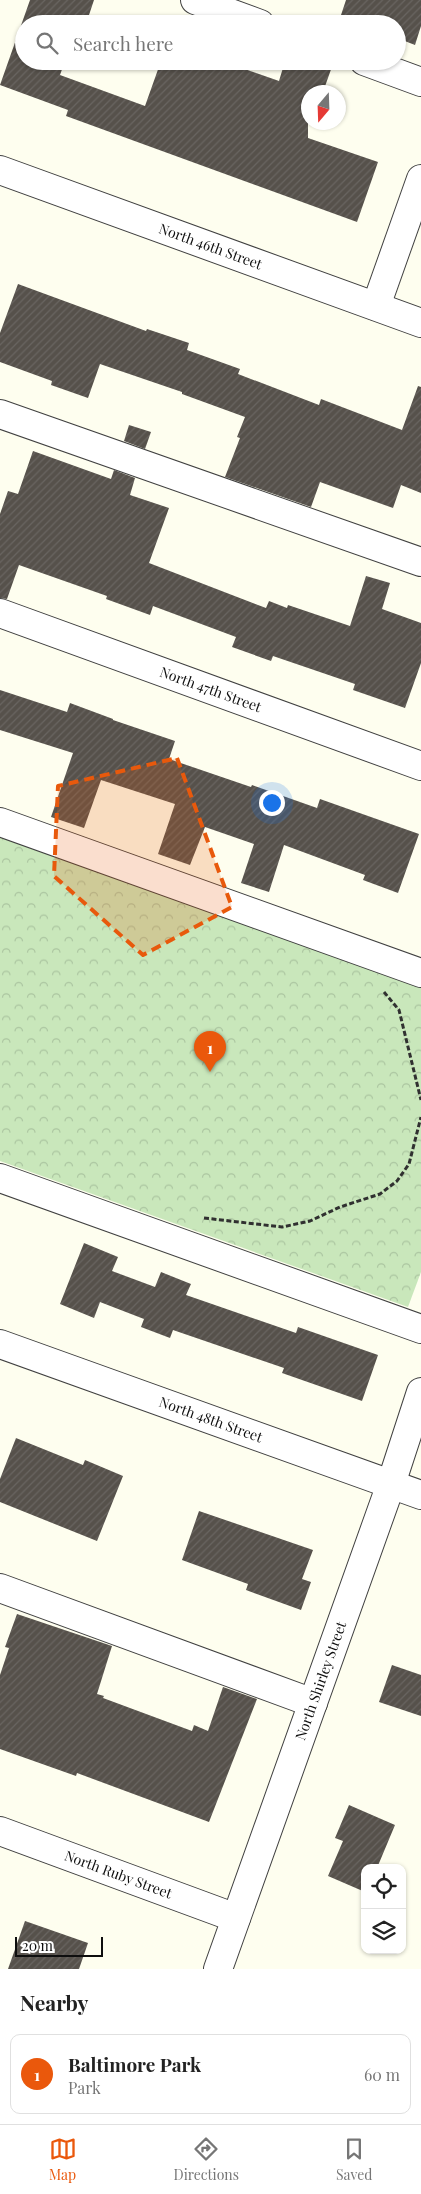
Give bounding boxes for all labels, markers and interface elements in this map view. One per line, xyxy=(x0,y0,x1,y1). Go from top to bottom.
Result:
search box xyxy=(15,15,406,70)
icon: search xyxy=(33,29,61,57)
text: Search here xyxy=(73,30,173,56)
north arrow xyxy=(301,85,346,130)
street label: North 46th Street xyxy=(156,219,266,274)
street label: North 47th Street xyxy=(157,662,265,717)
your location xyxy=(259,790,285,816)
pin: 1 xyxy=(194,1031,226,1072)
street label: North 48th Street xyxy=(157,1392,266,1447)
street label: North Shirley Street xyxy=(290,1618,351,1743)
street label: North Ruby Street xyxy=(62,1846,176,1903)
map controls xyxy=(361,1864,406,1954)
button: locate xyxy=(361,1864,406,1909)
button: layers xyxy=(361,1909,406,1954)
scale bar xyxy=(15,1934,102,1957)
text: 20 m xyxy=(22,1936,53,1955)
text: Nearby xyxy=(20,1988,89,2016)
text: Baltimore Park xyxy=(68,2051,201,2077)
text: 1 xyxy=(34,2064,40,2085)
text: 60 m xyxy=(364,2064,400,2085)
text: Park xyxy=(68,2077,101,2098)
tab: Map xyxy=(49,2135,77,2184)
tab: Directions xyxy=(174,2135,239,2184)
tab: Saved xyxy=(336,2135,372,2184)

